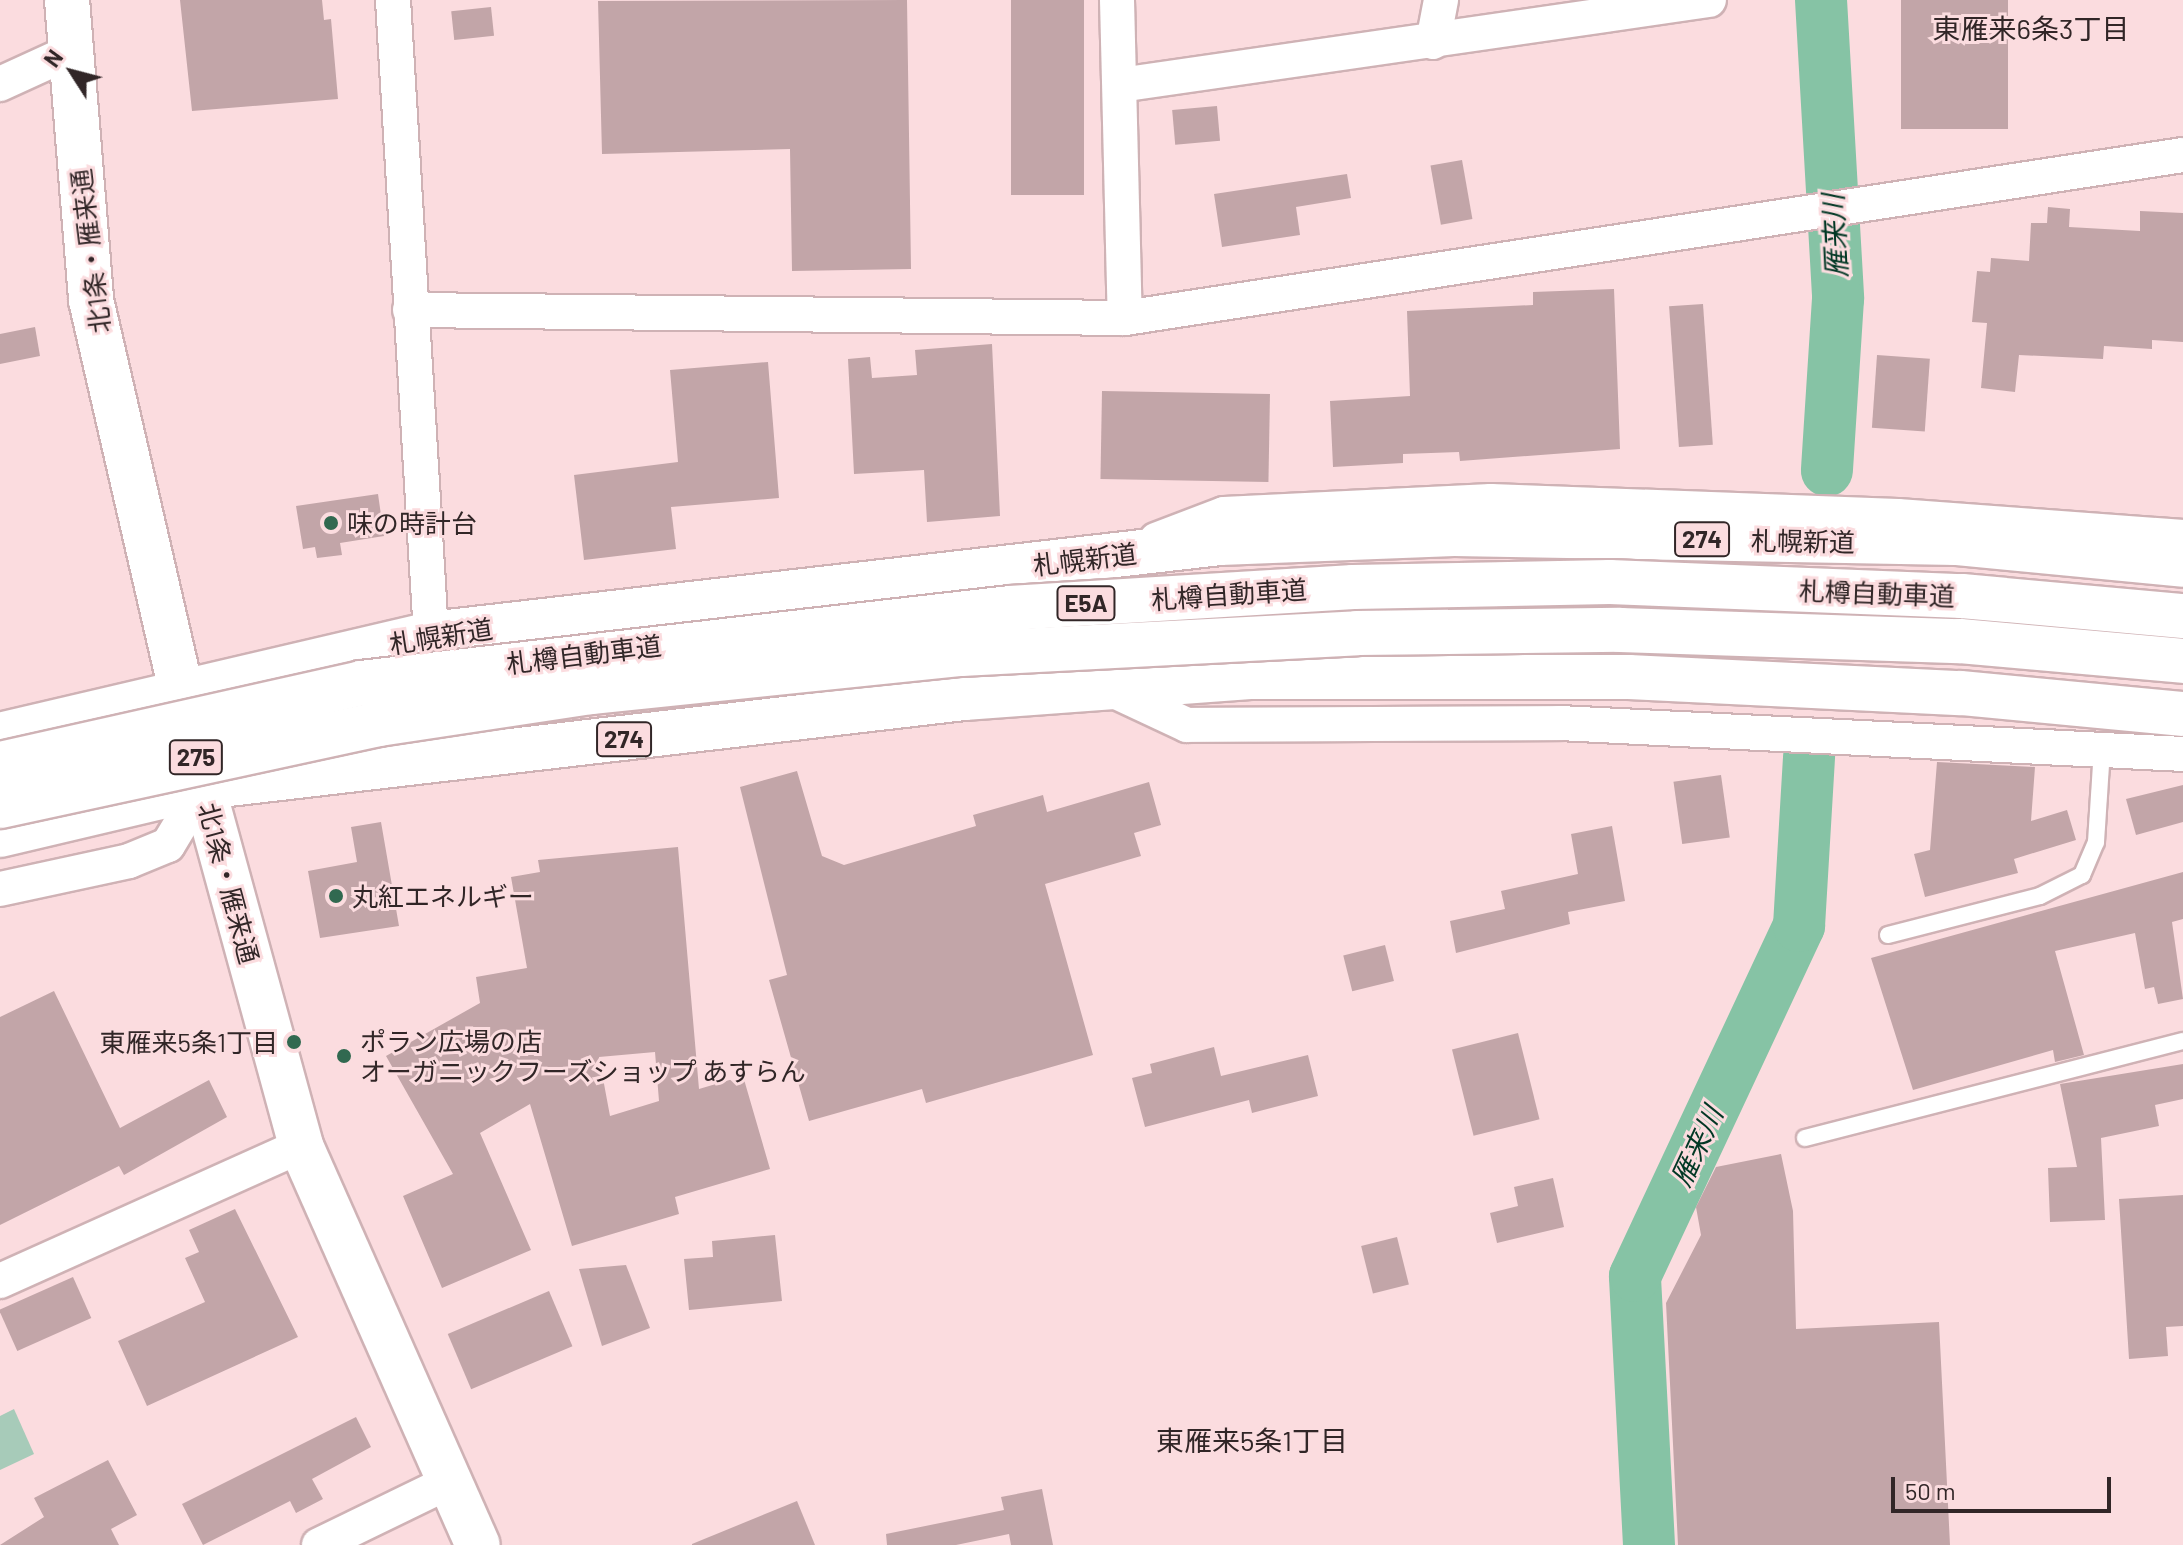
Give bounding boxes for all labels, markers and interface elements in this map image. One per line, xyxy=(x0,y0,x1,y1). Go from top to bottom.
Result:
district label: 東雁来6条3丁目 xyxy=(1933,11,2129,45)
north arrow xyxy=(32,32,112,112)
text: N xyxy=(38,44,67,71)
street label: 北1条・雁来通 xyxy=(64,167,116,335)
water label: 雁来川 xyxy=(1815,193,1853,279)
place label: 味の時計台 xyxy=(347,507,477,539)
marker: 味の時計台 xyxy=(322,514,340,532)
road number: 274 xyxy=(1674,519,1730,559)
street label: 札幌新道 xyxy=(1751,524,1855,558)
street label: 札幌新道 xyxy=(1031,537,1139,581)
street label: 札樽自動車道 xyxy=(1150,573,1308,615)
street label: 札樽自動車道 xyxy=(1799,575,1955,611)
road number: E5A xyxy=(1056,583,1116,623)
street label: 札幌新道 xyxy=(387,612,495,660)
street label: 札樽自動車道 xyxy=(505,629,663,679)
road number: 274 xyxy=(596,719,652,759)
road number: 275 xyxy=(168,737,224,777)
street label: 北1条・雁来通 xyxy=(193,799,265,967)
place label: 丸紅エネルギー xyxy=(352,880,534,912)
marker: 丸紅エネルギー xyxy=(327,887,345,905)
place label: ポラン広場の店 オーガニックフーズショップ あすらん xyxy=(360,1025,807,1086)
place label: 東雁来5条1丁目 xyxy=(100,1026,278,1058)
marker: 東雁来5条1丁目 xyxy=(285,1033,303,1051)
marker: ポラン広場の店 オーガニックフーズショップ あすらん xyxy=(335,1047,353,1065)
water label: 雁来川 xyxy=(1663,1101,1729,1191)
district label: 東雁来5条1丁目 xyxy=(1156,1423,1348,1457)
scale bar xyxy=(1895,1461,2115,1511)
text: 50 m xyxy=(1905,1476,1956,1505)

